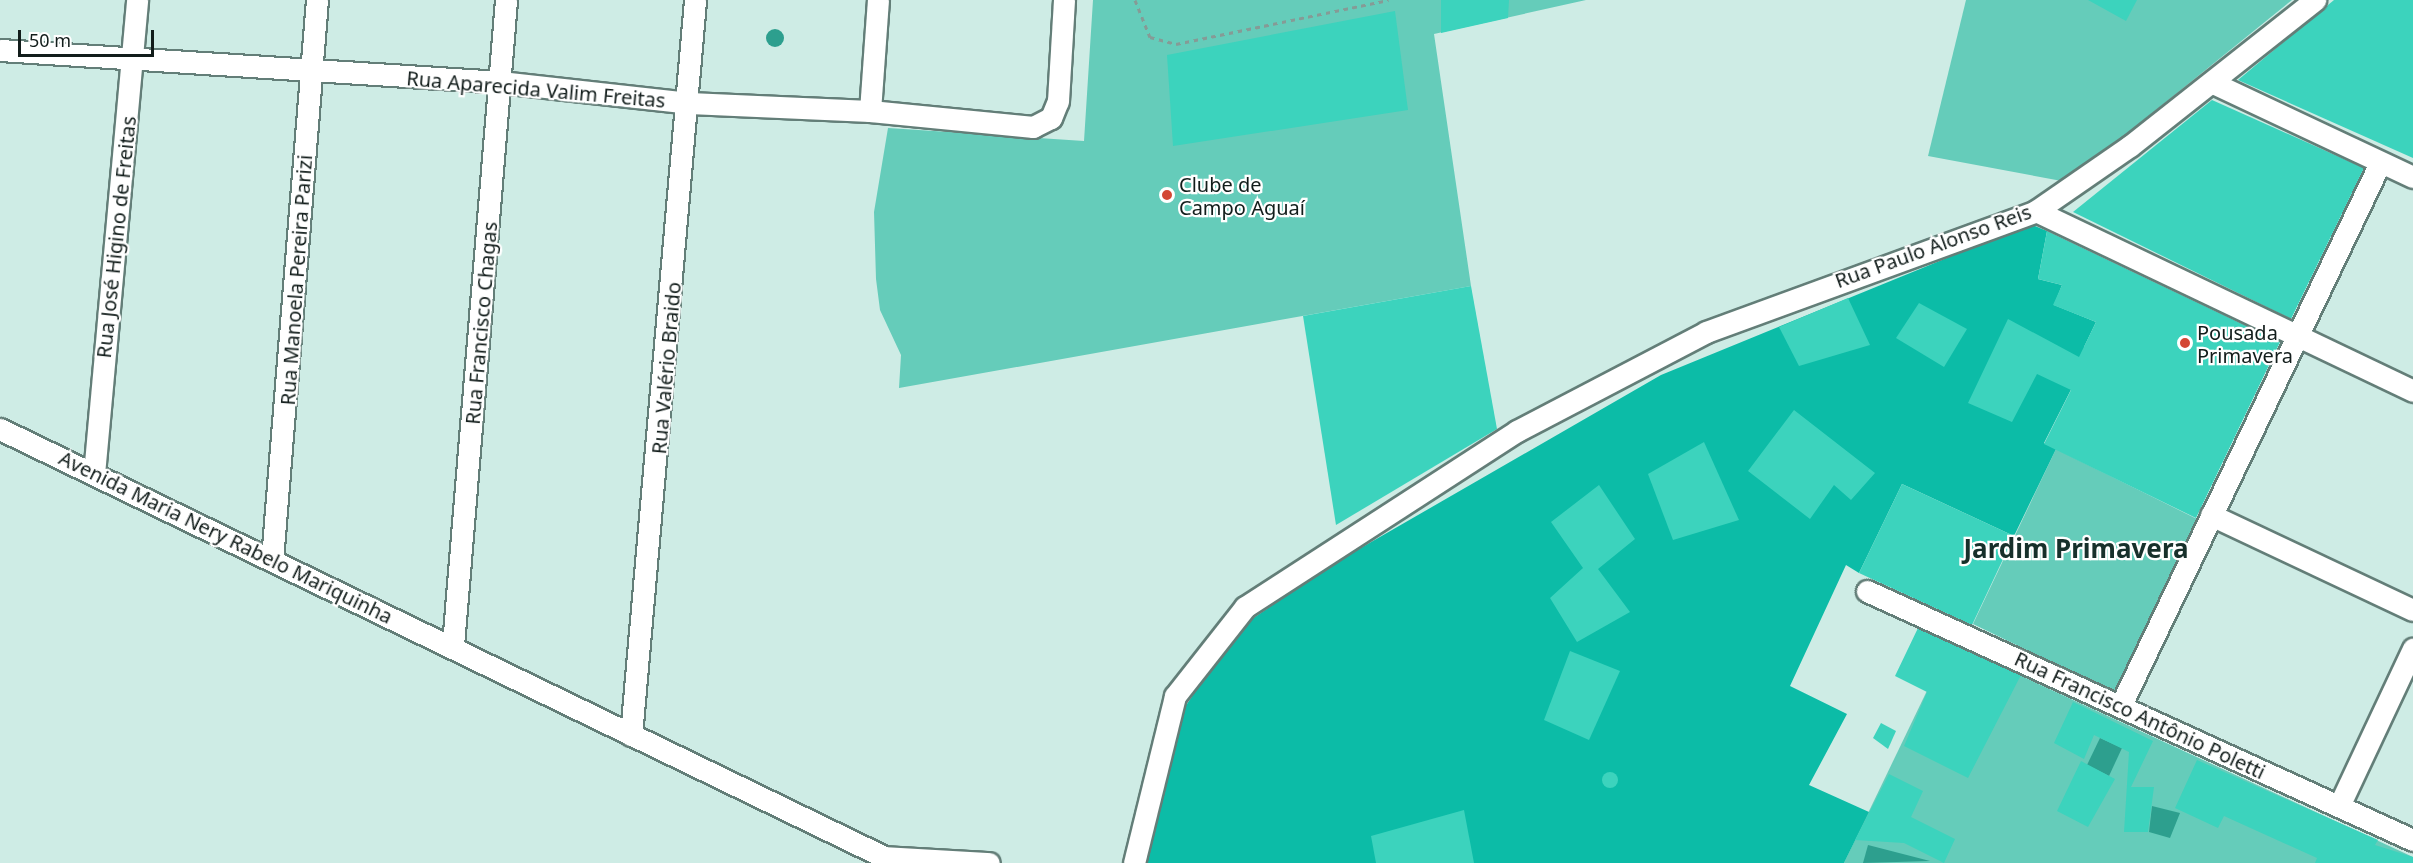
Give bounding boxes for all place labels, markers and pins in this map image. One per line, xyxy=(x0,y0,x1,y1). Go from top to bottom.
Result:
place label: Clube de Campo Aguaí xyxy=(1179,172,1305,219)
marker: Clube de Campo Aguaí xyxy=(1160,188,1174,202)
place label: Pousada Primavera xyxy=(2197,320,2293,367)
marker: Pousada Primavera xyxy=(2178,336,2192,350)

